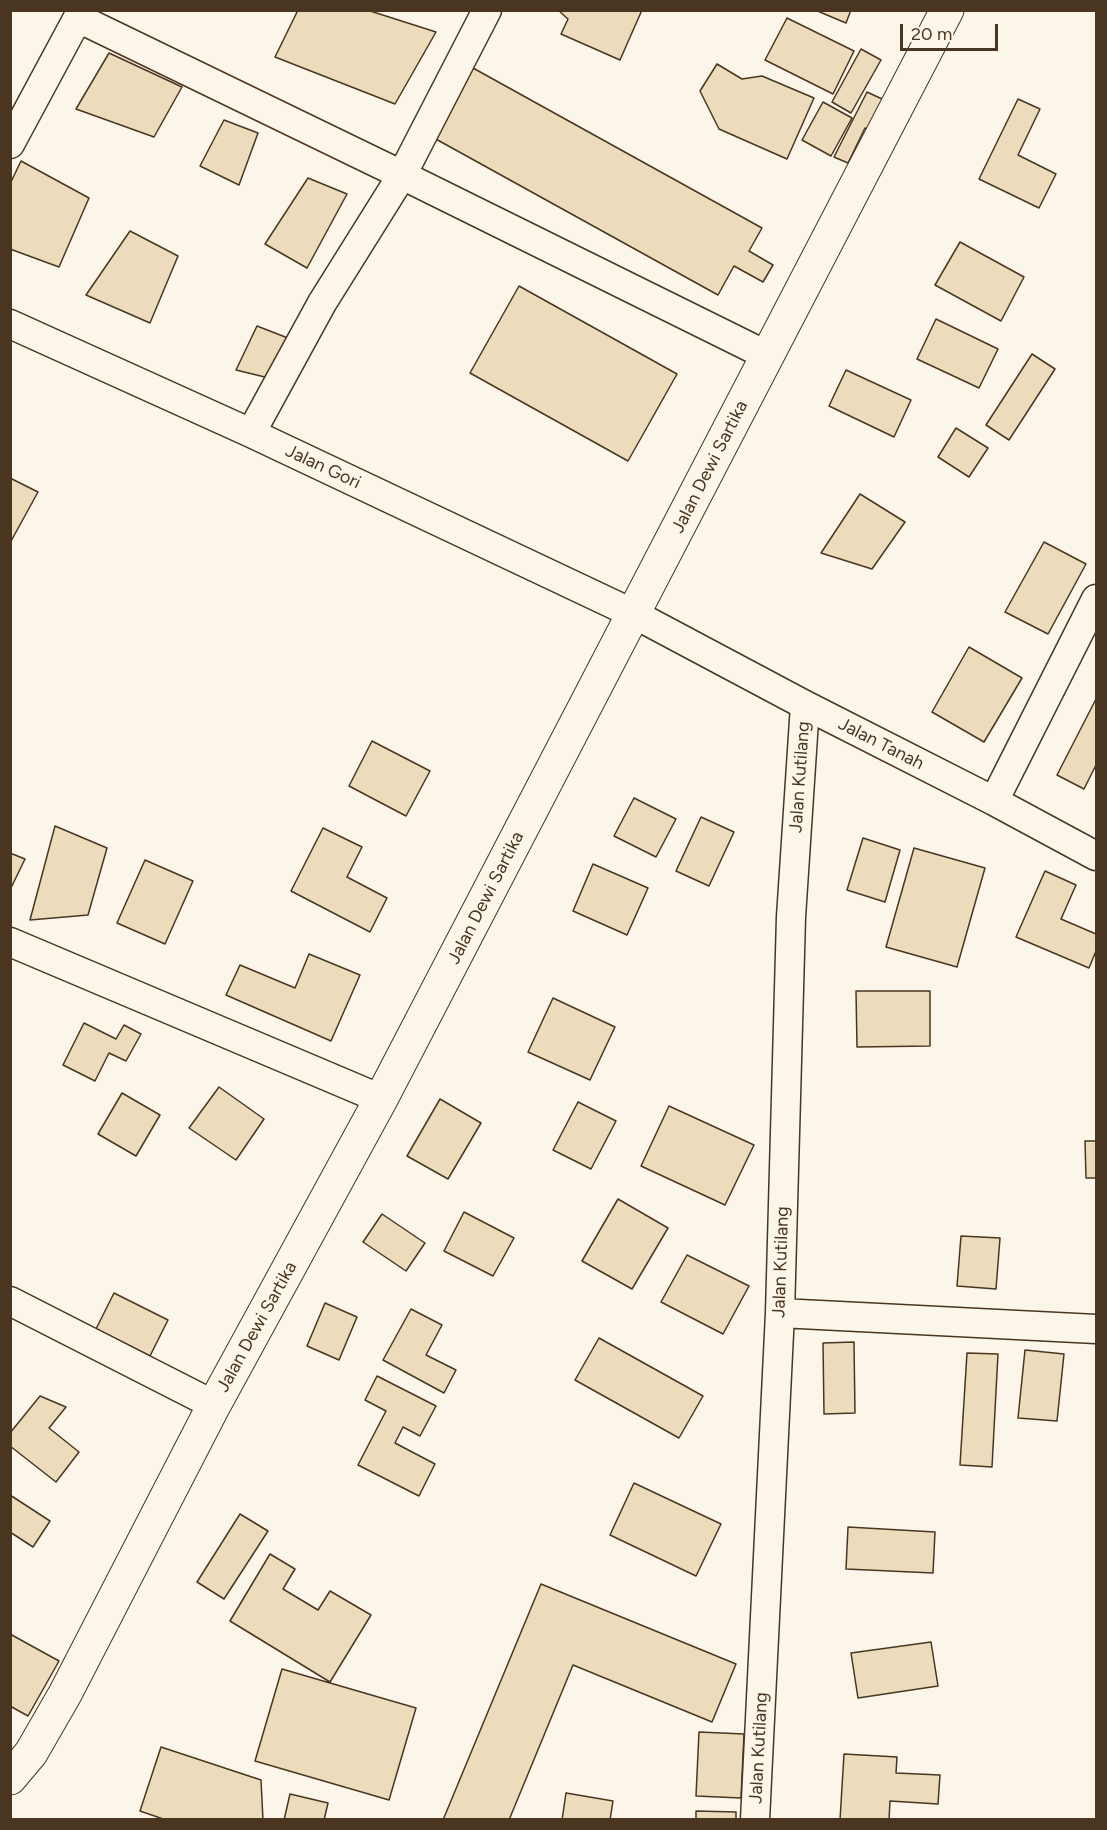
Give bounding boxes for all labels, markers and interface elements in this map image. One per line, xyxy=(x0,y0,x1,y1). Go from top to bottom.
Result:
scale bar xyxy=(903,12,1000,50)
text: 20 m xyxy=(911,23,952,45)
street label: Jalan Dewi Sartika xyxy=(667,397,753,537)
street label: Jalan Gori xyxy=(282,440,364,494)
street label: Jalan Tanah xyxy=(835,713,927,775)
street label: Jalan Kutilang xyxy=(785,720,815,834)
street label: Jalan Dewi Sartika xyxy=(443,828,529,968)
street label: Jalan Kutilang xyxy=(768,1206,794,1318)
street label: Jalan Dewi Sartika xyxy=(212,1258,302,1396)
street label: Jalan Kutilang xyxy=(745,1692,773,1804)

